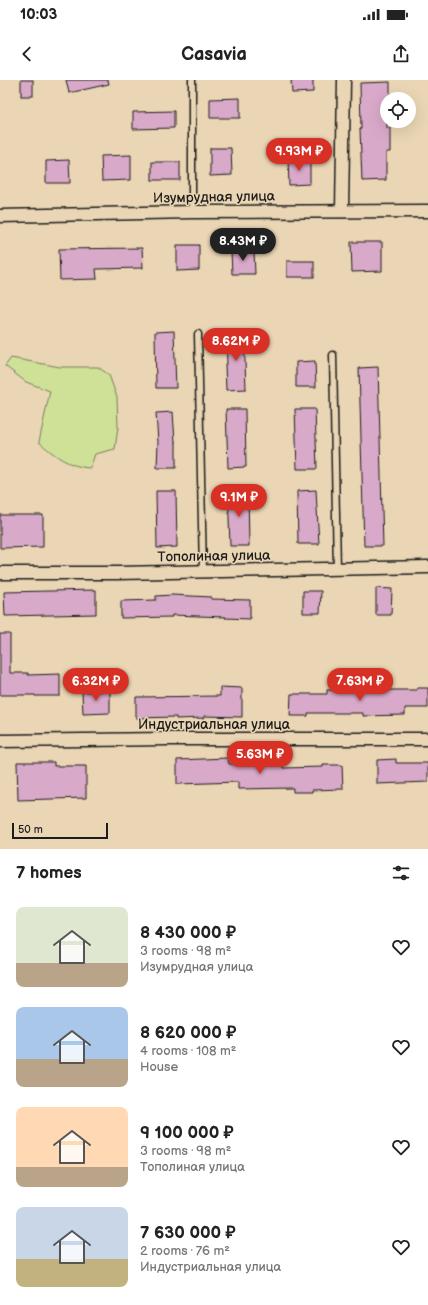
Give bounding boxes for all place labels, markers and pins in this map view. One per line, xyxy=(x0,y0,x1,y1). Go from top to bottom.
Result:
pin: 9.93M ₽ xyxy=(262,138,336,172)
pin: 8.43M ₽ xyxy=(206,228,280,262)
pin: 8.62M ₽ xyxy=(199,328,273,362)
pin: 9.1M ₽ xyxy=(206,484,272,518)
pin: 6.32M ₽ xyxy=(59,668,133,702)
pin: 7.63M ₽ xyxy=(323,668,397,702)
pin: 5.63M ₽ xyxy=(223,741,297,775)

